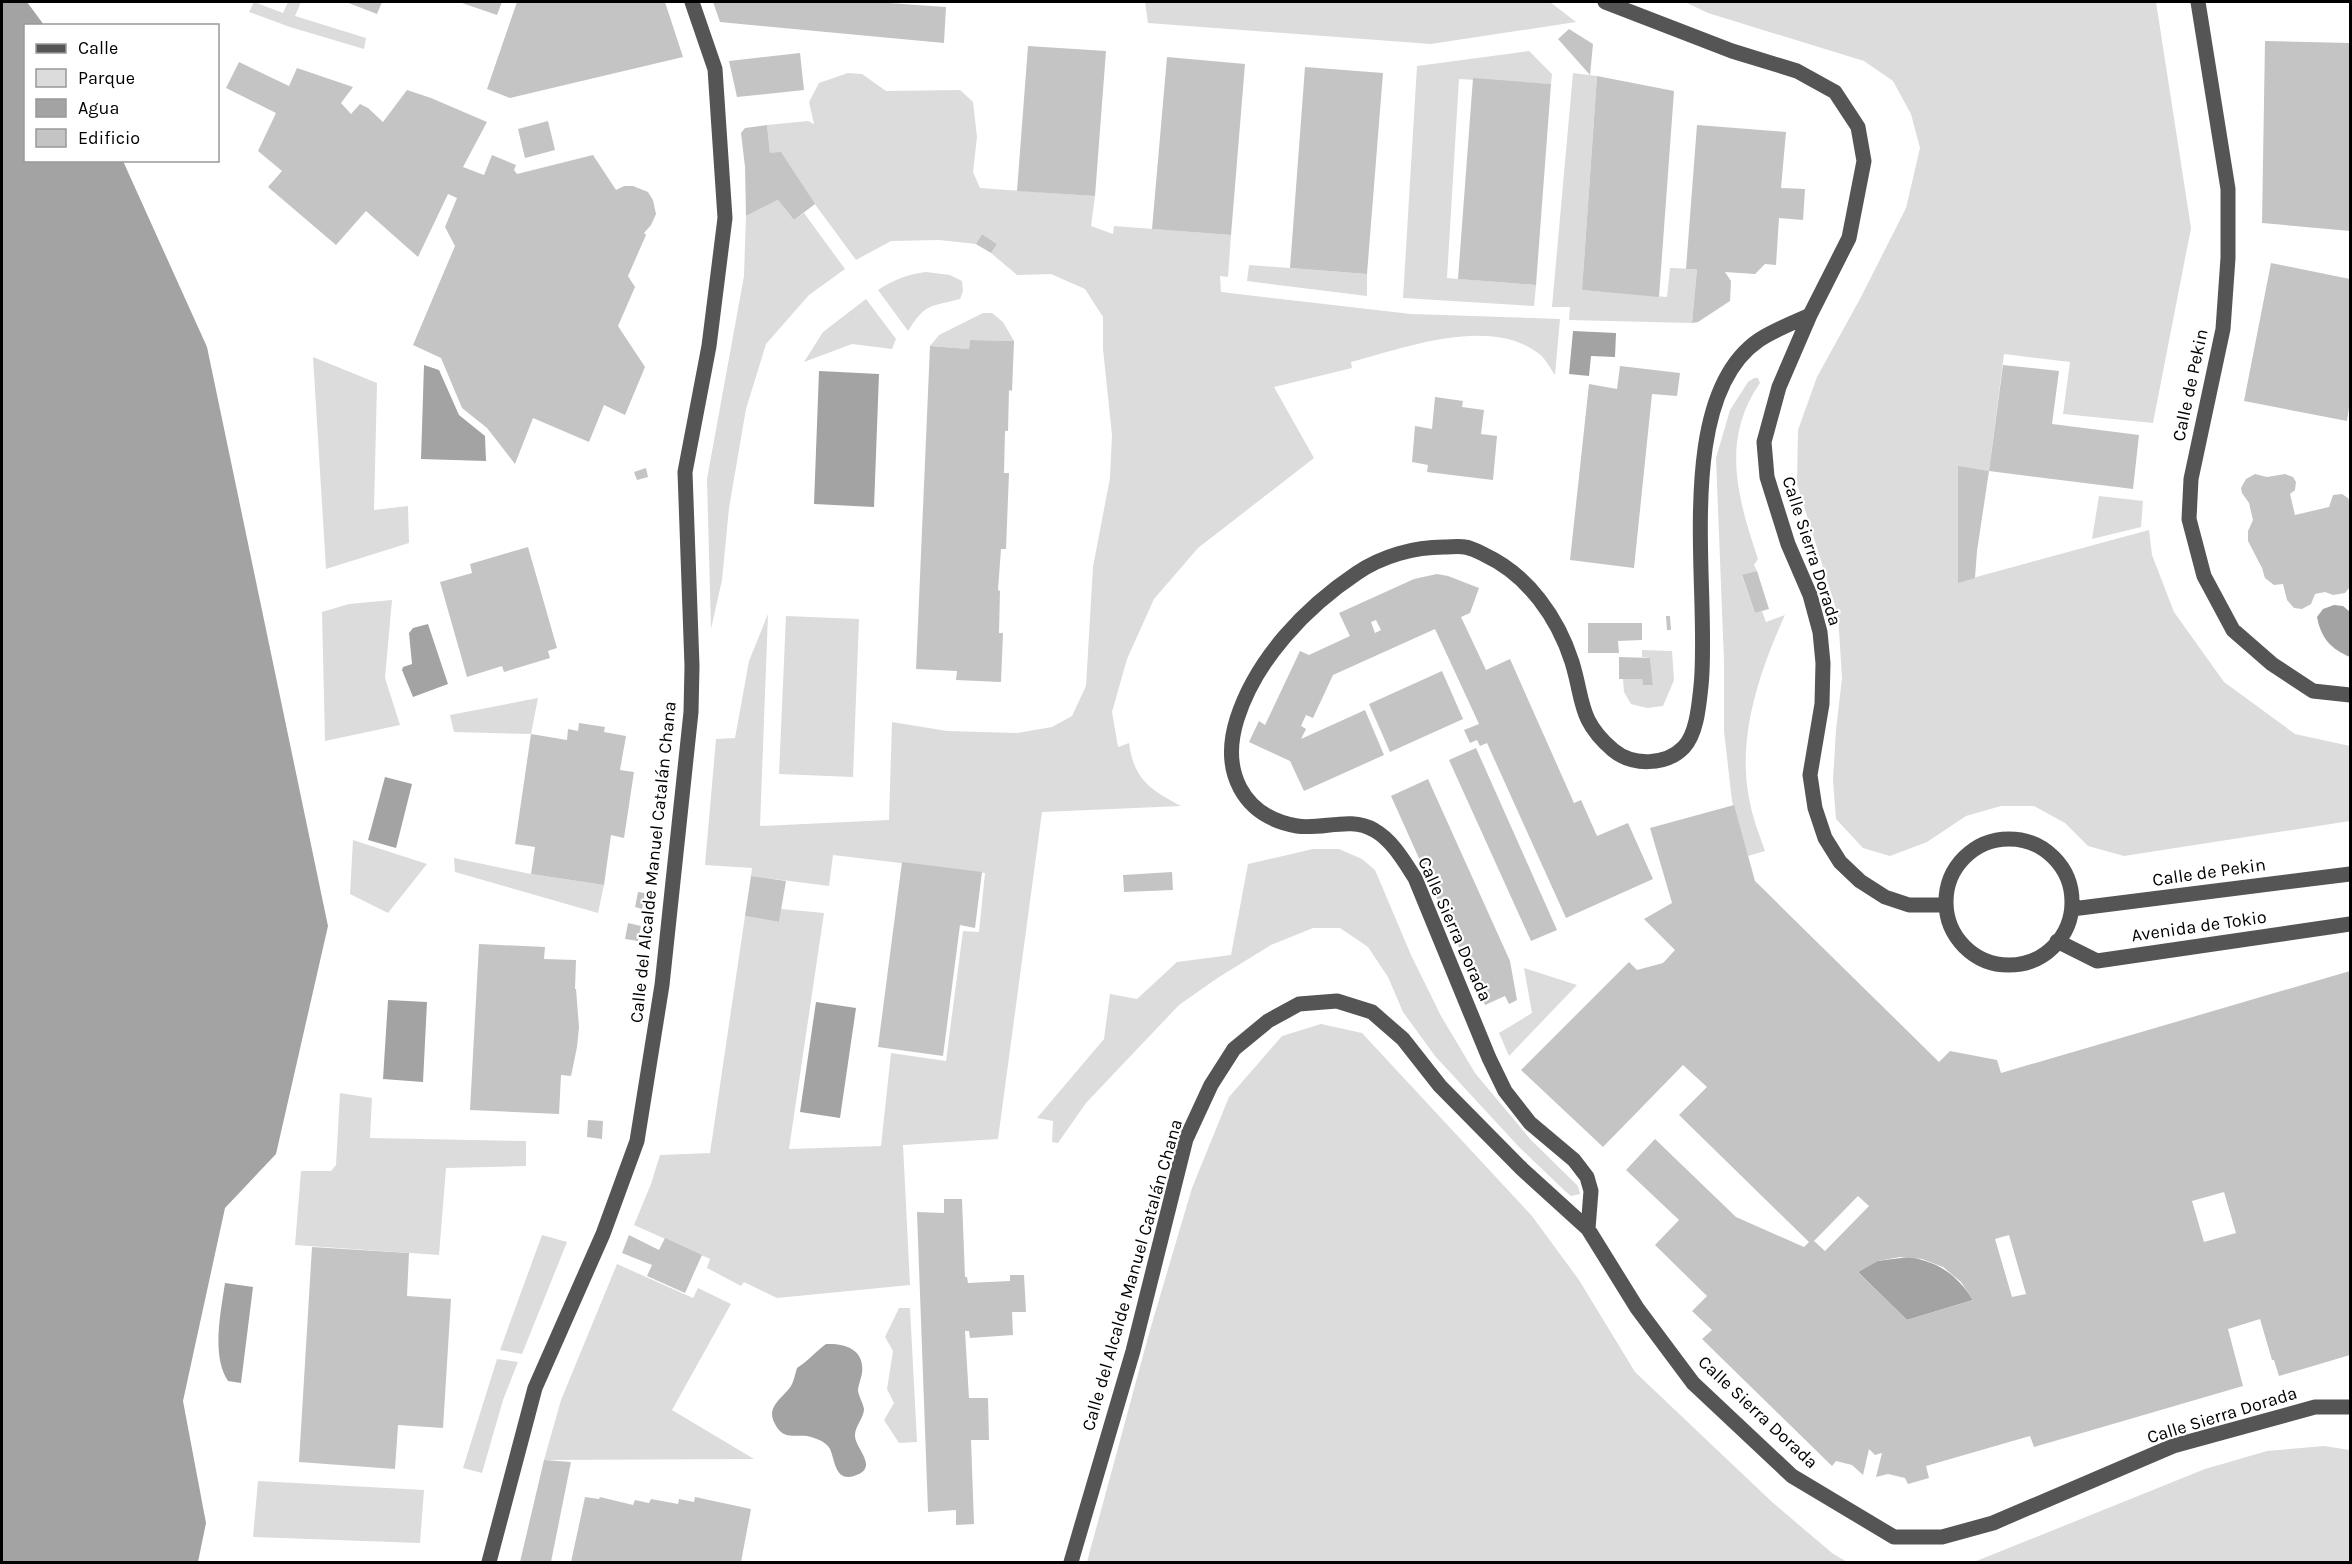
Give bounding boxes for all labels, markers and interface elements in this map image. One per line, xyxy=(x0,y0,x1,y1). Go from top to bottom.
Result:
legend xyxy=(24,24,219,162)
text: Calle xyxy=(78,37,118,59)
text: Parque xyxy=(78,67,135,89)
text: Agua xyxy=(78,97,119,119)
text: Edificio xyxy=(78,127,140,149)
street label: Calle de Pekin xyxy=(2167,327,2213,443)
street label: Calle Sierra Dorada xyxy=(1777,473,1847,629)
street label: Calle del Alcalde Manuel Catalán Chana xyxy=(625,700,681,1024)
street label: Calle Sierra Dorada xyxy=(1413,853,1497,1005)
street label: Calle de Pekin xyxy=(2151,853,2267,891)
street label: Avenida de Tokio xyxy=(2130,906,2268,946)
street label: Calle del Alcalde Manuel Catalán Chana xyxy=(1077,1117,1187,1433)
street label: Calle Sierra Dorada xyxy=(1693,1351,1823,1473)
street label: Calle Sierra Dorada xyxy=(2144,1382,2300,1448)

